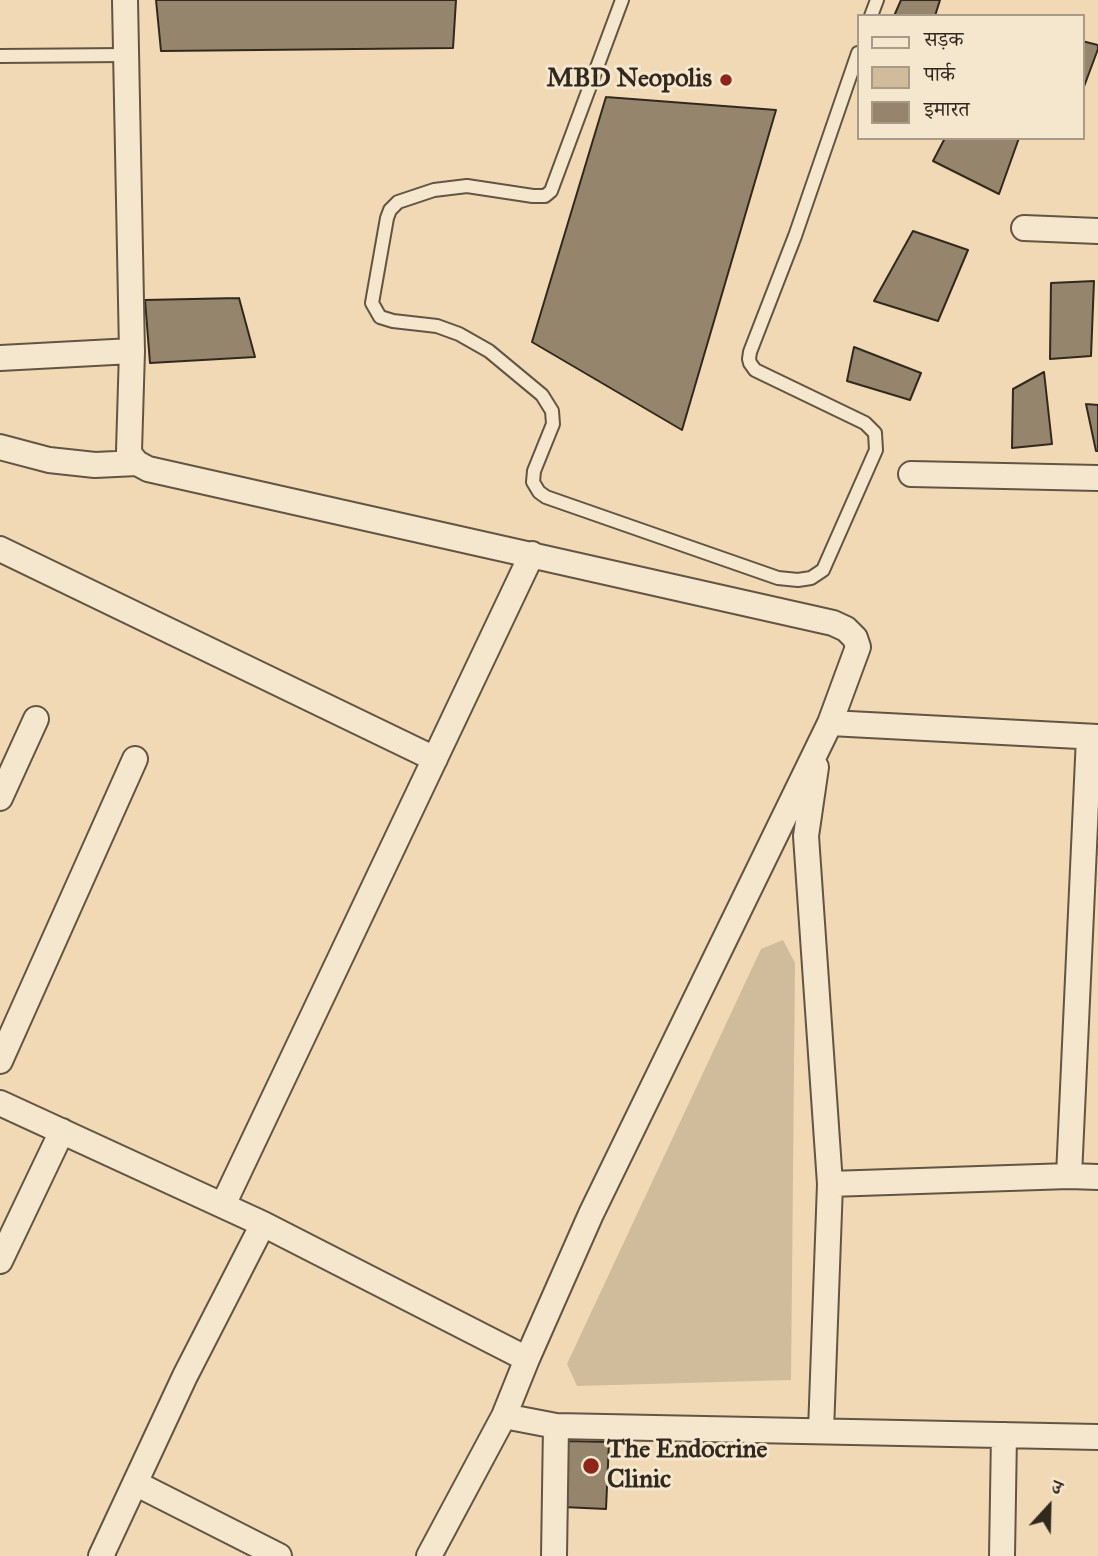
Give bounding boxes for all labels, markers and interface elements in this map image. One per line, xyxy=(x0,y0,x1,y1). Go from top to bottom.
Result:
legend xyxy=(856,14,1084,140)
text: सड़क xyxy=(924,26,963,52)
text: पार्क xyxy=(924,61,955,87)
place label: MBD Neopolis xyxy=(546,64,712,96)
marker: MBD Neopolis xyxy=(718,72,734,88)
text: इमारत xyxy=(924,96,970,122)
place label: The Endocrine Clinic xyxy=(607,1435,767,1496)
marker: The Endocrine Clinic xyxy=(581,1456,601,1476)
north arrow xyxy=(1014,1472,1084,1542)
text: उ xyxy=(1048,1475,1066,1500)

